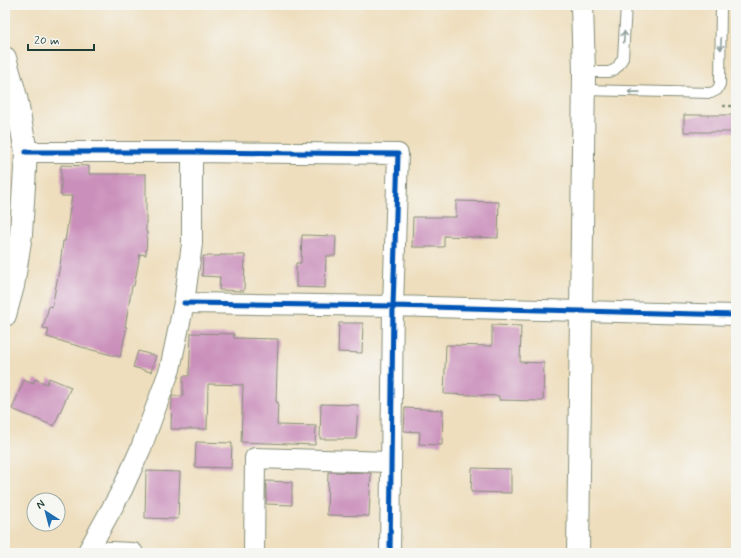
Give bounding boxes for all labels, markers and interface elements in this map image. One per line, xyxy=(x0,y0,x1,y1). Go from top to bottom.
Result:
scale bar xyxy=(28,26,94,52)
one-way arrow xyxy=(621,31,628,44)
text: 20 m xyxy=(34,33,60,49)
one-way arrow xyxy=(717,37,725,50)
one-way arrow xyxy=(628,88,641,96)
north arrow xyxy=(26,492,66,532)
text: N xyxy=(34,497,48,513)

